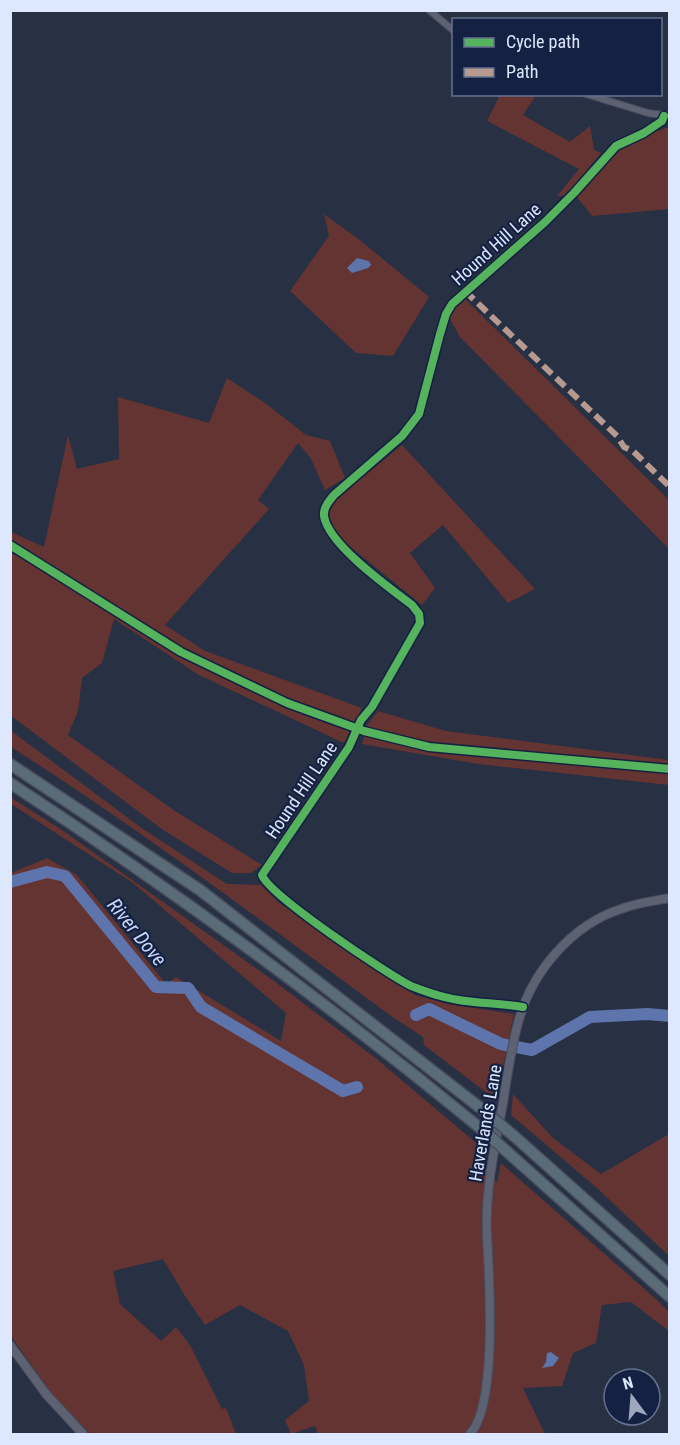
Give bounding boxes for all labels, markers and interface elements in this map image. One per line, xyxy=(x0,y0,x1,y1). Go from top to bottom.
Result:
legend xyxy=(452,18,662,96)
text: Cycle path xyxy=(506,31,580,52)
text: Path xyxy=(506,61,539,82)
street label: Hound Hill Lane xyxy=(447,198,545,290)
street label: Hound Hill Lane xyxy=(261,737,341,843)
water label: River Dove xyxy=(102,893,172,971)
street label: Haverlands Lane xyxy=(464,1063,506,1183)
north arrow xyxy=(602,1367,662,1427)
text: N xyxy=(621,1373,635,1394)

